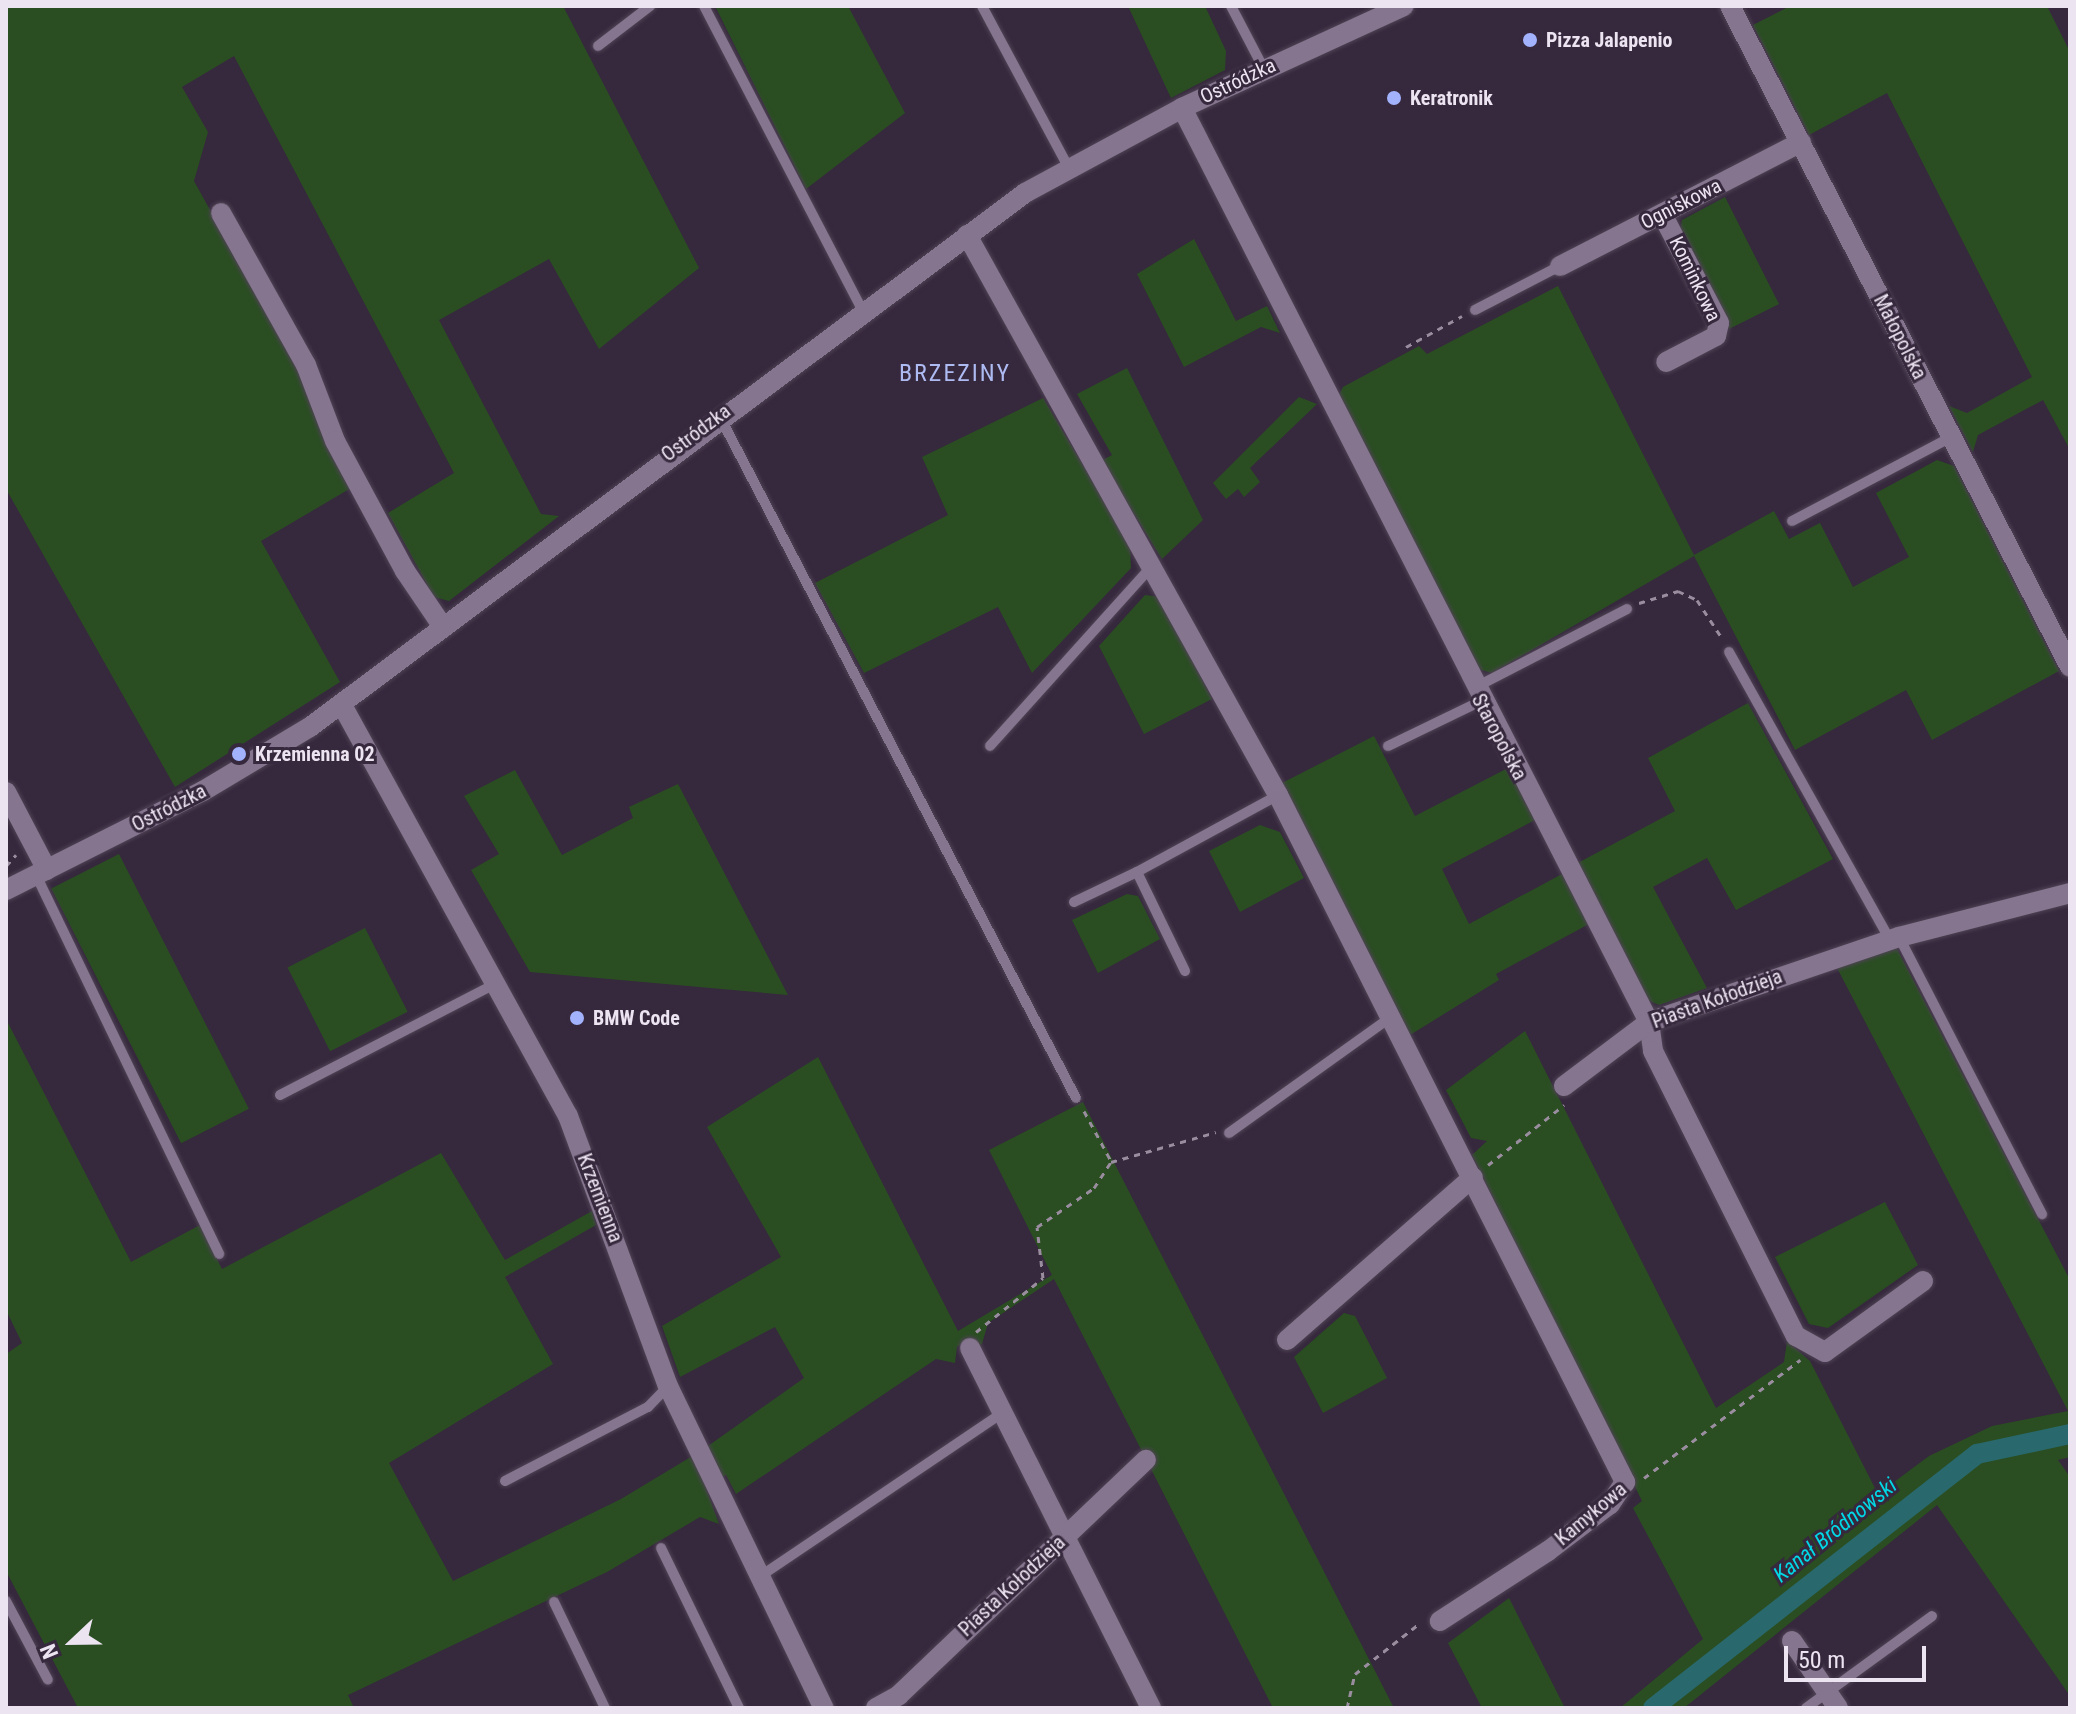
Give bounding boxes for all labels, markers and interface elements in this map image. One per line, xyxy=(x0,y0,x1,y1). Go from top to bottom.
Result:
place label: Pizza Jalapenio xyxy=(1546,28,1673,52)
marker: Pizza Jalapenio xyxy=(1521,31,1539,49)
street label: Ostródzka xyxy=(1197,53,1279,109)
place label: Keratronik xyxy=(1410,86,1493,110)
marker: Keratronik xyxy=(1385,89,1403,107)
street label: Ogniskowa xyxy=(1637,174,1725,234)
street label: Kominkowa xyxy=(1664,233,1726,325)
street label: Małopolska xyxy=(1868,291,1932,383)
district label: BRZEZINY xyxy=(899,360,1011,388)
street label: Ostródzka xyxy=(657,399,735,467)
street label: Staropolska xyxy=(1466,690,1532,784)
place label: Krzemienna 02 xyxy=(255,742,375,766)
marker: Krzemienna 02 xyxy=(230,745,248,763)
street label: Ostródzka xyxy=(128,779,210,837)
street label: Piasta Kołodzieja xyxy=(1649,964,1785,1034)
place label: BMW Code xyxy=(593,1006,680,1030)
marker: BMW Code xyxy=(568,1009,586,1027)
street label: Krzemienna xyxy=(572,1150,628,1246)
water label: Kanał Bródnowski xyxy=(1768,1472,1902,1588)
street label: Kamykowa xyxy=(1551,1477,1631,1551)
street label: Piasta Kołodzieja xyxy=(954,1531,1070,1641)
north arrow xyxy=(32,1602,112,1682)
scale bar xyxy=(1788,1630,1930,1680)
text: N xyxy=(35,1640,63,1662)
text: 50 m xyxy=(1798,1646,1845,1674)

